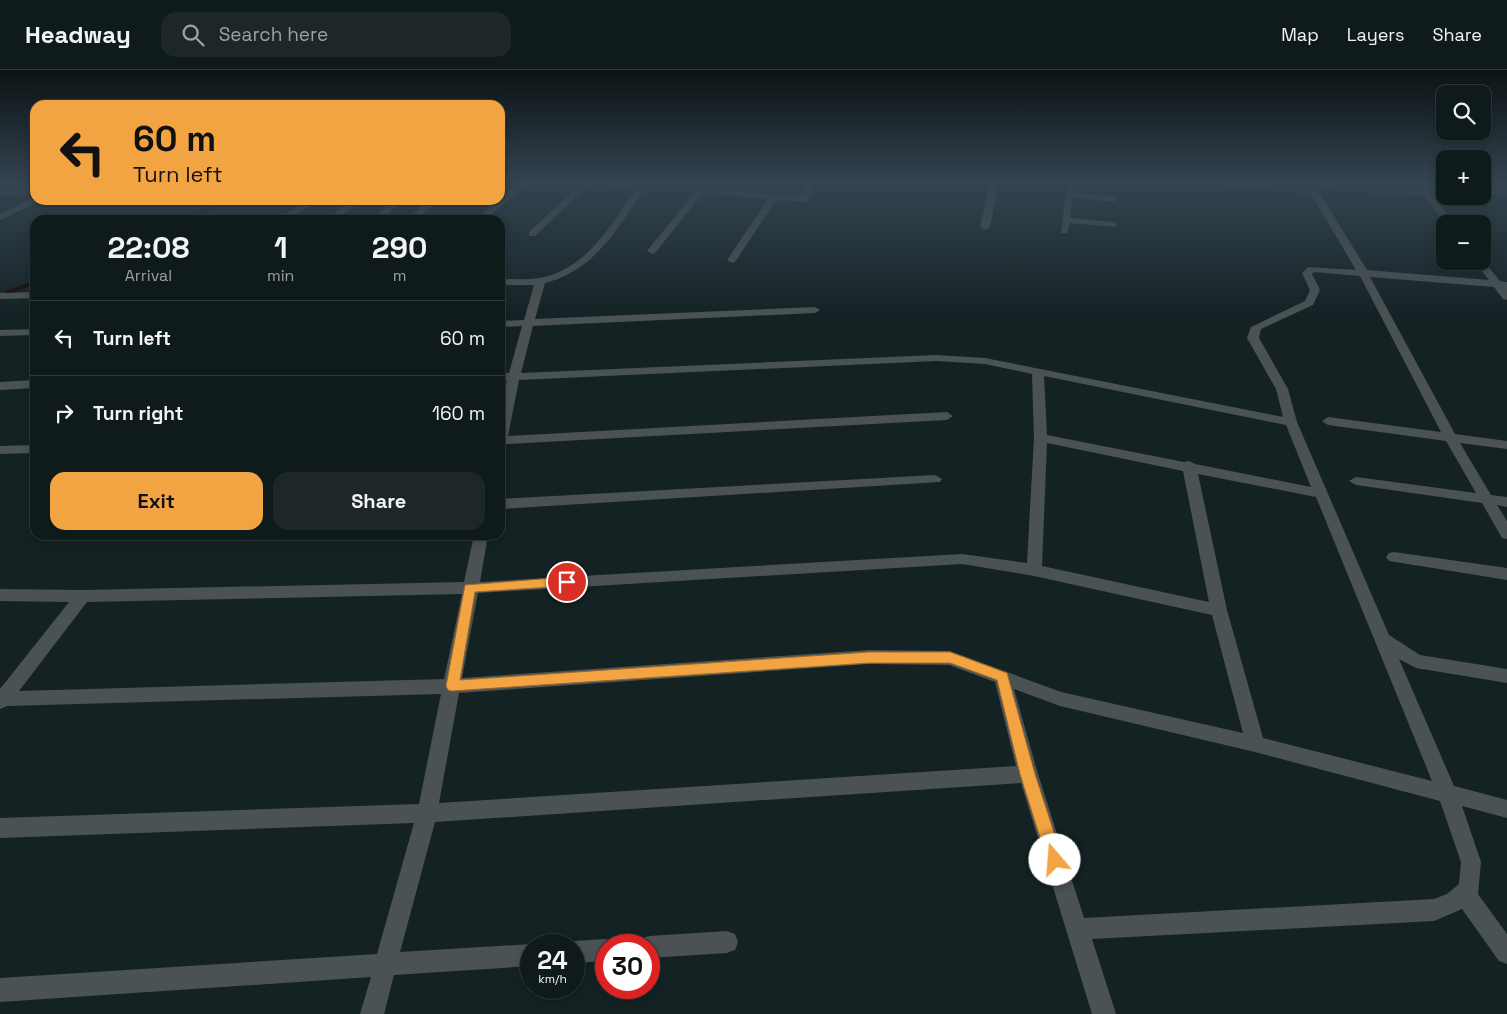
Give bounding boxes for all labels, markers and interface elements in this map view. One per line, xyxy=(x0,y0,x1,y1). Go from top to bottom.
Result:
search box xyxy=(161,12,511,57)
text: Headway xyxy=(25,19,131,50)
icon: search xyxy=(179,21,207,49)
text: Search here xyxy=(219,22,328,47)
text: Map xyxy=(1281,23,1319,46)
text: Layers xyxy=(1347,23,1404,46)
text: Share xyxy=(1432,23,1482,46)
map controls xyxy=(1436,85,1491,270)
button: search xyxy=(1436,85,1491,140)
text: 60 m xyxy=(133,117,216,161)
icon: left xyxy=(50,120,115,185)
button: + xyxy=(1436,150,1491,205)
text: Turn left xyxy=(133,160,223,188)
button: − xyxy=(1436,215,1491,270)
text: 22:08 xyxy=(107,228,189,267)
text: 1 xyxy=(274,228,287,267)
text: 290 xyxy=(372,228,428,267)
text: Arrival xyxy=(125,265,172,286)
text: min xyxy=(267,265,294,286)
text: m xyxy=(393,265,407,286)
icon: left xyxy=(50,324,78,352)
text: Turn left xyxy=(93,326,171,351)
text: 60 m xyxy=(440,326,485,351)
icon: right xyxy=(50,399,78,427)
text: Turn right xyxy=(93,401,183,426)
text: 160 m xyxy=(432,401,485,426)
button: Exit xyxy=(50,472,263,530)
button: Share xyxy=(273,472,485,530)
pin xyxy=(546,561,588,603)
icon: arrive xyxy=(553,568,581,596)
position arrow xyxy=(1028,833,1080,885)
speed limit sign: 30 xyxy=(595,934,660,999)
text: 24 xyxy=(537,944,568,976)
text: km/h xyxy=(538,971,567,987)

